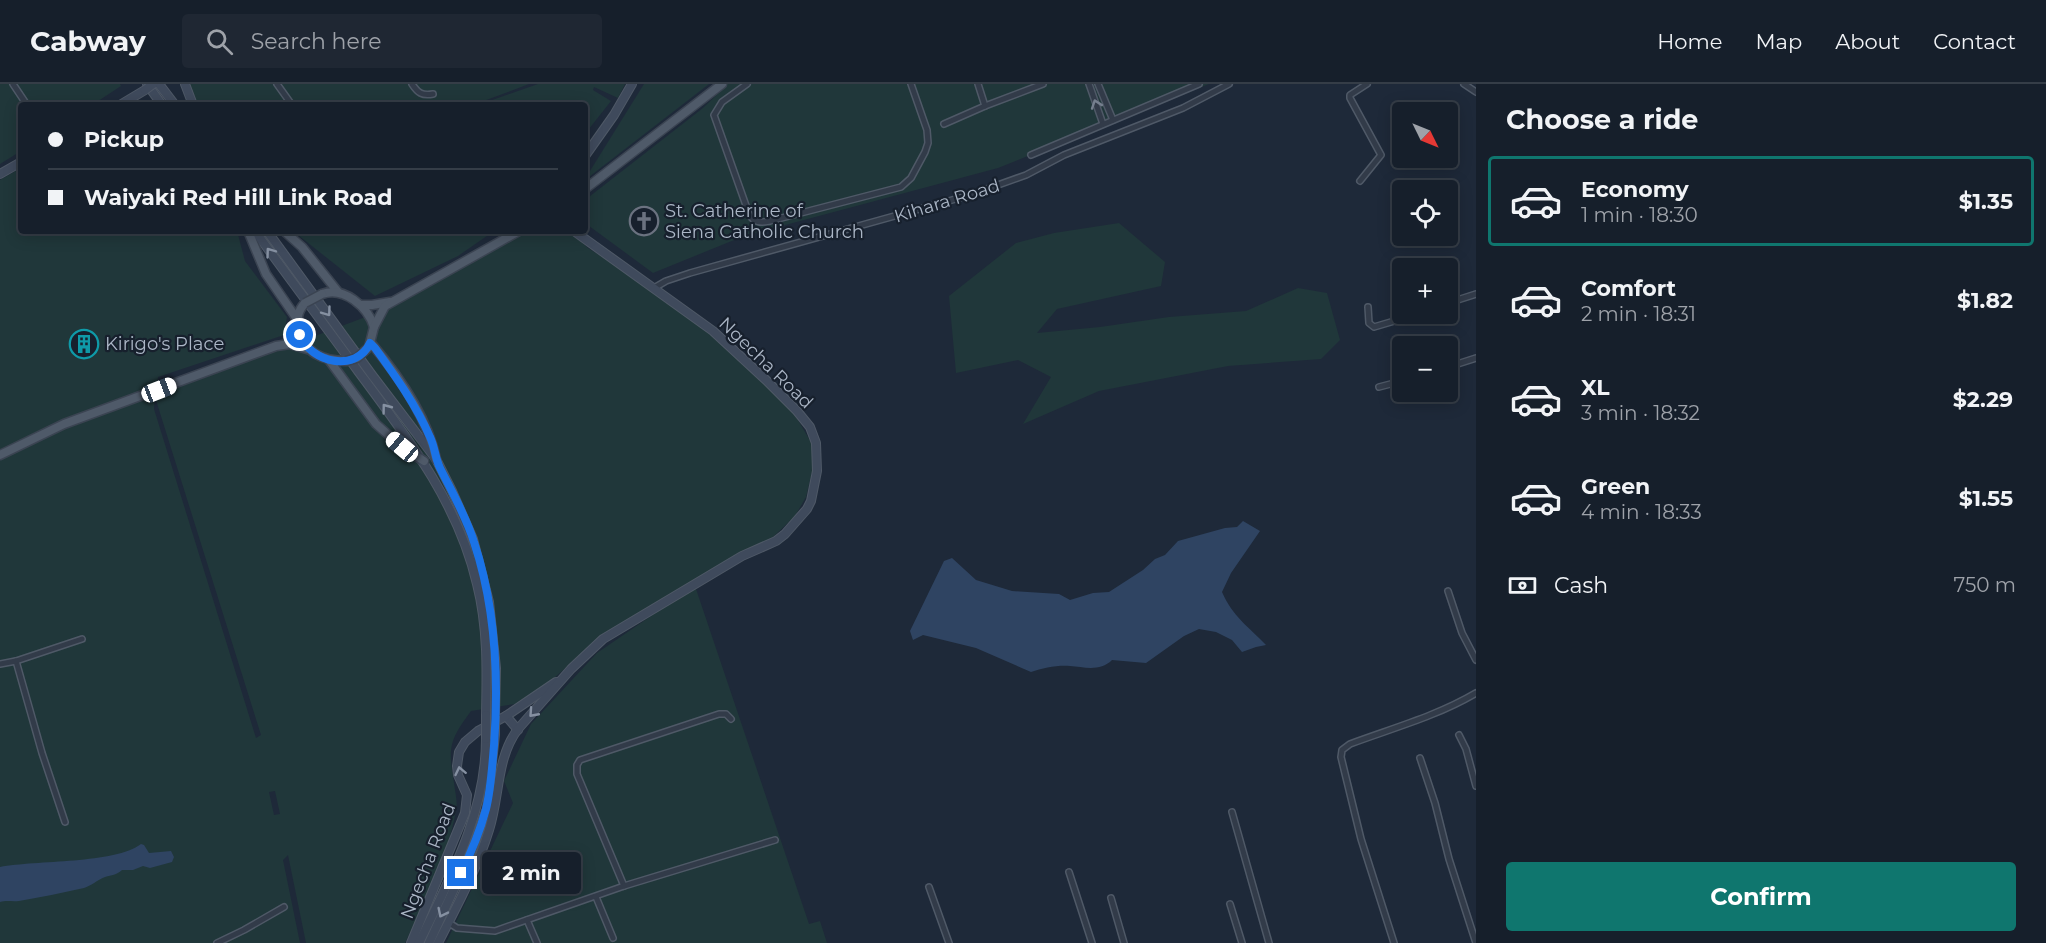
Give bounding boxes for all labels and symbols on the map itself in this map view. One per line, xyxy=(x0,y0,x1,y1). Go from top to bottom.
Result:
one-way arrow xyxy=(1090,99,1103,110)
north arrow xyxy=(1392,102,1458,168)
street label: Kihara Road xyxy=(892,175,1002,227)
place label: St. Catherine of Siena Catholic Church xyxy=(665,200,864,243)
church icon: St. Catherine of Siena Catholic Church xyxy=(628,205,660,237)
one-way arrow xyxy=(266,247,277,258)
one-way arrow xyxy=(319,305,330,316)
street label: Ngecha Road xyxy=(714,313,818,413)
route start xyxy=(286,321,313,348)
building icon: Kirigo's Place xyxy=(68,328,100,360)
place label: Kirigo's Place xyxy=(105,333,224,355)
car xyxy=(139,375,179,405)
one-way arrow xyxy=(382,404,393,415)
car xyxy=(382,429,422,465)
one-way arrow xyxy=(529,707,540,717)
one-way arrow xyxy=(454,766,467,776)
street label: Ngecha Road xyxy=(396,800,460,922)
callout: 2 min xyxy=(482,852,581,894)
route end xyxy=(447,859,474,886)
one-way arrow xyxy=(438,907,450,918)

